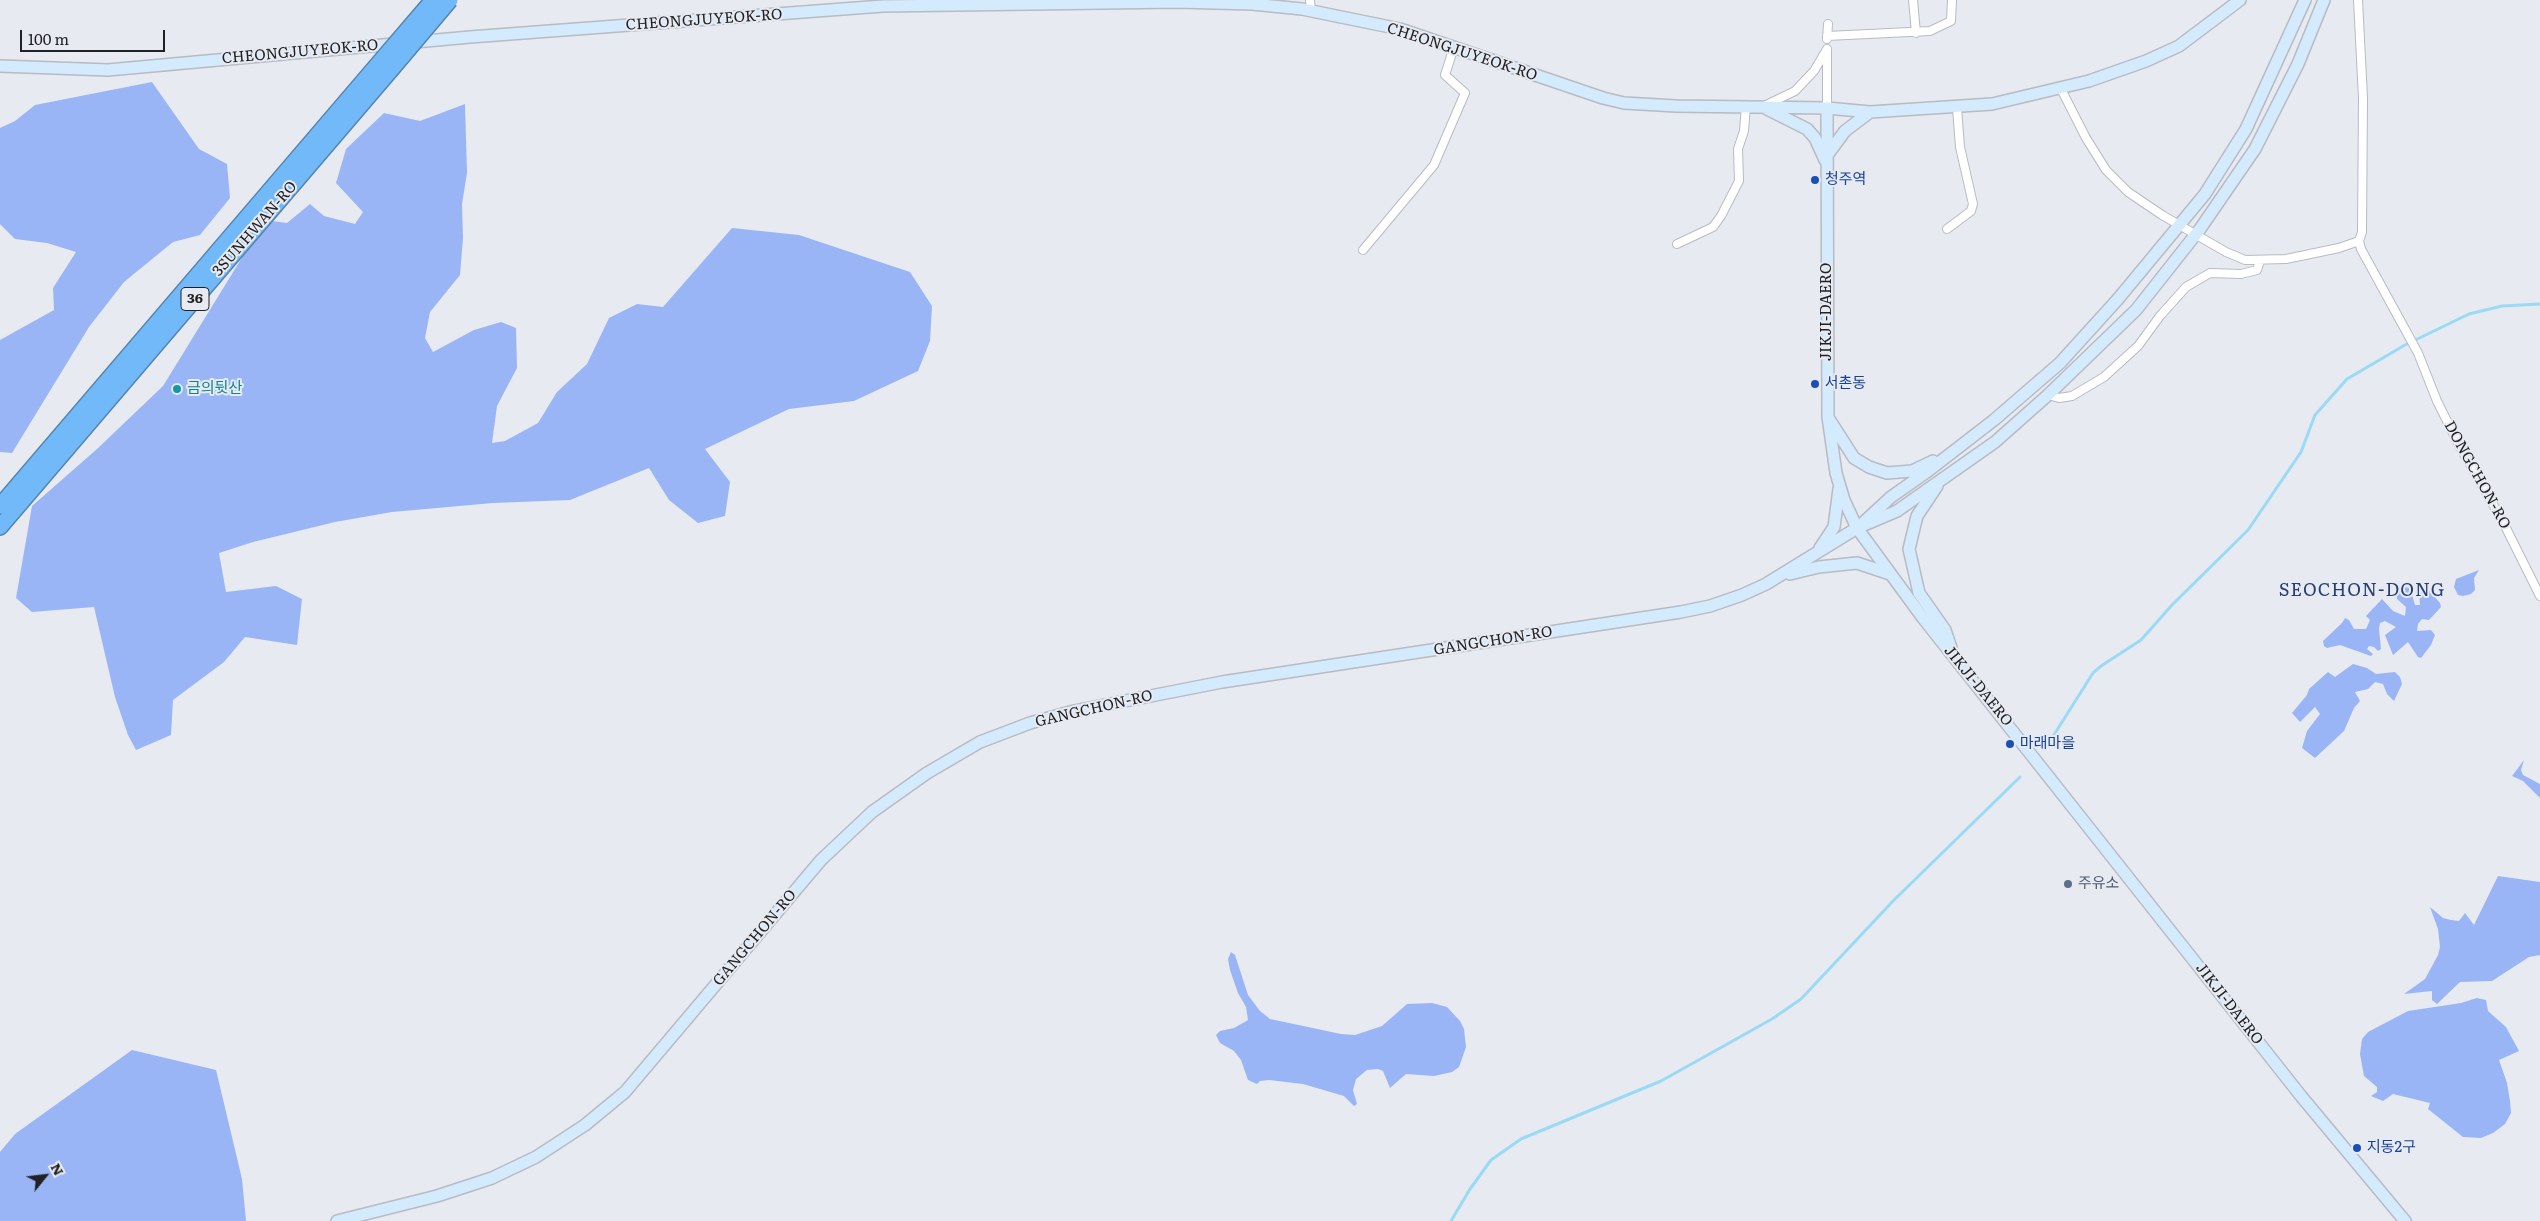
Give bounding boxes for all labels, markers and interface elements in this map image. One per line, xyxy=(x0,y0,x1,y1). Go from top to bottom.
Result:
street label: CHEONGJUYEOK-RO xyxy=(625,6,783,34)
street label: CHEONGJUYEOK-RO xyxy=(1385,19,1539,85)
scale bar xyxy=(22,20,168,52)
text: 100 m xyxy=(28,27,69,50)
street label: CHEONGJUYEOK-RO xyxy=(221,36,379,68)
place label: 청주역 xyxy=(1825,171,1866,189)
marker: 청주역 xyxy=(1809,174,1821,186)
street label: 3SUNHWAN-RO xyxy=(209,178,301,280)
street label: JIKJI-DAERO xyxy=(1818,263,1836,361)
road number: 36 xyxy=(181,288,209,310)
place label: 서촌동 xyxy=(1825,375,1866,393)
marker: 서촌동 xyxy=(1809,378,1821,390)
place label: 금의뒷산 xyxy=(187,380,242,398)
marker: 금의뒷산 xyxy=(171,383,183,395)
street label: DONGCHON-RO xyxy=(2440,418,2514,532)
district label: SEOCHON-DONG xyxy=(2277,580,2447,602)
street label: GANGCHON-RO xyxy=(1432,623,1554,659)
street label: JIKJI-DAERO xyxy=(1940,642,2016,730)
street label: GANGCHON-RO xyxy=(1034,687,1154,731)
place label: 마래마을 xyxy=(2020,735,2075,753)
marker: 마래마을 xyxy=(2004,738,2016,750)
place label: 주유소 xyxy=(2078,875,2119,893)
marker: 주유소 xyxy=(2062,878,2074,890)
street label: GANGCHON-RO xyxy=(710,886,800,990)
street label: JIKJI-DAERO xyxy=(2192,960,2266,1048)
place label: 지동2구 xyxy=(2367,1139,2416,1157)
marker: 지동2구 xyxy=(2351,1142,2363,1154)
north arrow xyxy=(20,1151,70,1201)
text: N xyxy=(47,1159,70,1179)

